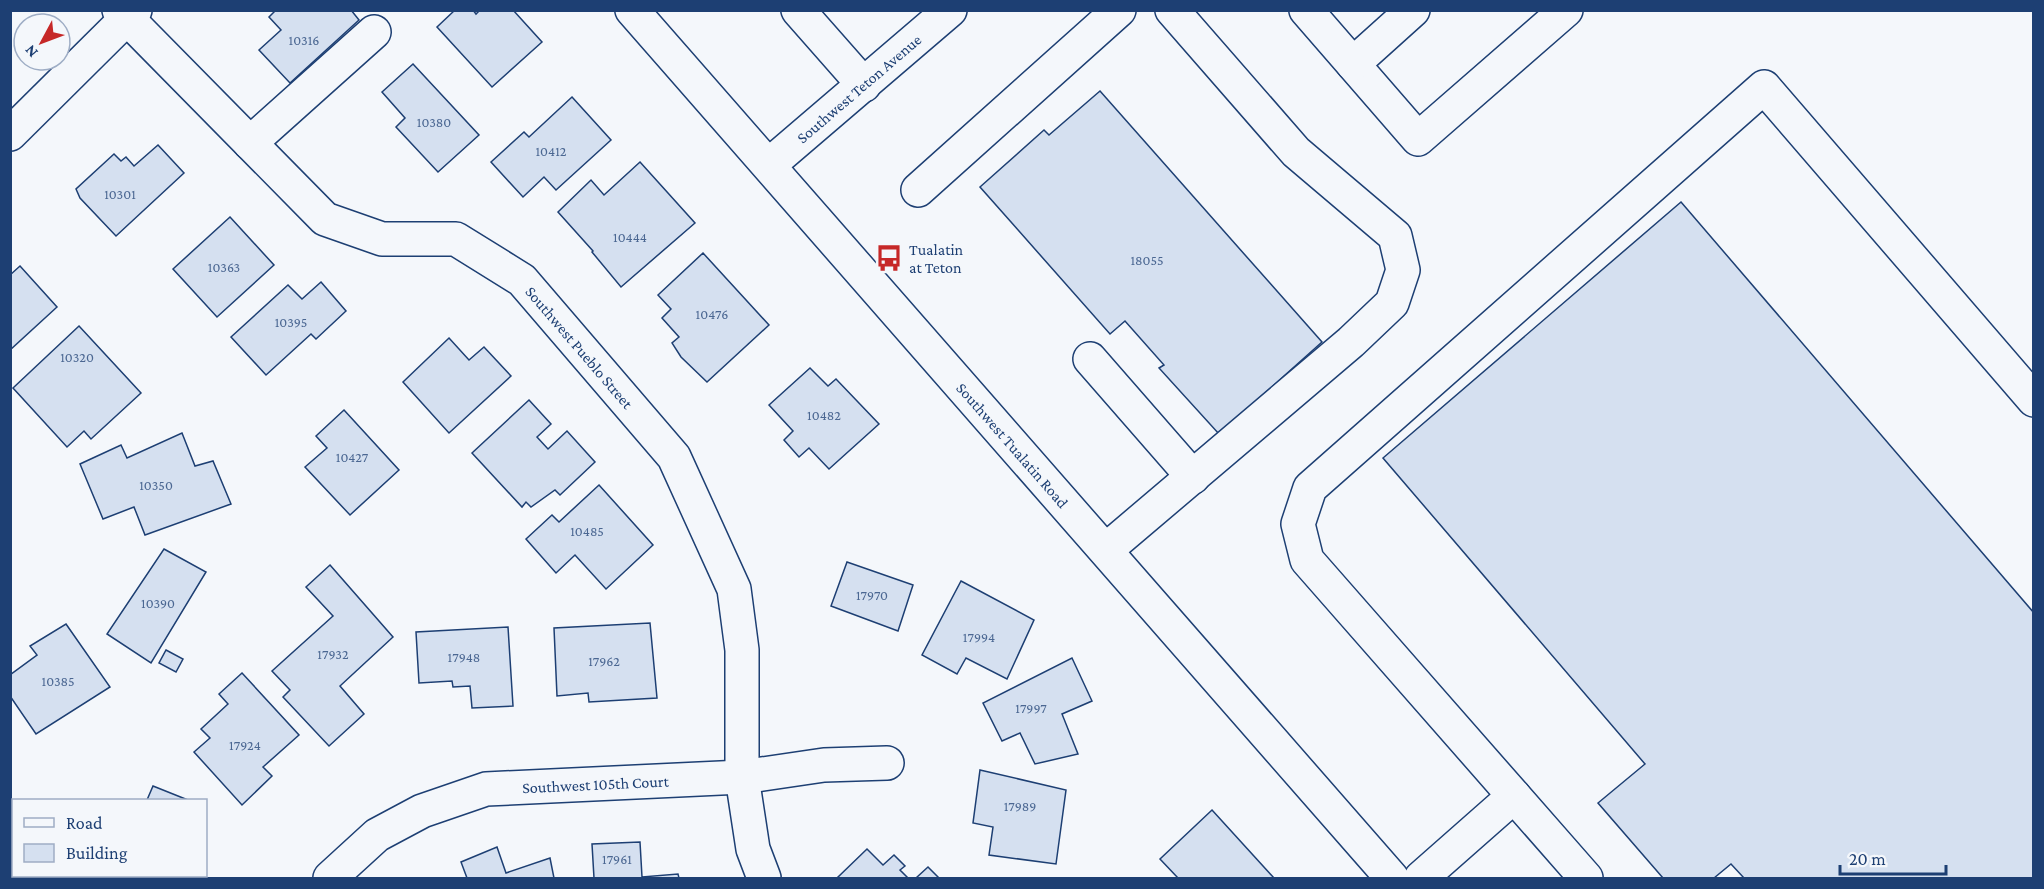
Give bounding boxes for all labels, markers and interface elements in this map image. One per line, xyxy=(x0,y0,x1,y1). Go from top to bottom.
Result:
north arrow xyxy=(12,12,72,72)
street label: Southwest Teton Avenue xyxy=(793,30,924,146)
house number: 10316 xyxy=(289,32,319,48)
text: N xyxy=(21,42,41,61)
house number: 10380 xyxy=(417,114,451,130)
house number: 10412 xyxy=(535,143,567,159)
house number: 10301 xyxy=(104,186,136,202)
house number: 10444 xyxy=(613,229,647,245)
place label: Tualatin at Teton xyxy=(909,241,964,276)
bus stop icon: Tualatin at Teton xyxy=(874,243,904,273)
house number: 18055 xyxy=(1130,252,1164,268)
house number: 10363 xyxy=(208,259,240,275)
street label: Southwest Pueblo Street xyxy=(523,283,637,412)
house number: 10476 xyxy=(696,306,728,322)
house number: 10395 xyxy=(275,314,307,330)
house number: 10320 xyxy=(60,349,94,365)
street label: Southwest Tualatin Road xyxy=(953,379,1072,511)
house number: 10482 xyxy=(807,407,841,423)
house number: 10427 xyxy=(336,449,369,465)
house number: 10350 xyxy=(139,477,173,493)
house number: 10485 xyxy=(570,523,604,539)
house number: 17970 xyxy=(856,587,888,603)
house number: 10390 xyxy=(141,595,175,611)
house number: 17994 xyxy=(963,629,995,645)
house number: 17932 xyxy=(317,646,349,662)
house number: 17948 xyxy=(448,649,480,665)
house number: 17962 xyxy=(588,653,620,669)
house number: 10385 xyxy=(41,673,75,689)
house number: 17997 xyxy=(1015,700,1047,716)
house number: 17924 xyxy=(229,737,261,753)
street label: Southwest 105th Court xyxy=(522,772,670,796)
house number: 17989 xyxy=(1004,798,1036,814)
legend xyxy=(12,799,207,877)
text: Road xyxy=(66,813,103,833)
scale bar xyxy=(1840,838,1946,876)
text: Building xyxy=(66,843,128,863)
text: 20 m xyxy=(1849,849,1886,869)
house number: 17961 xyxy=(602,851,632,867)

